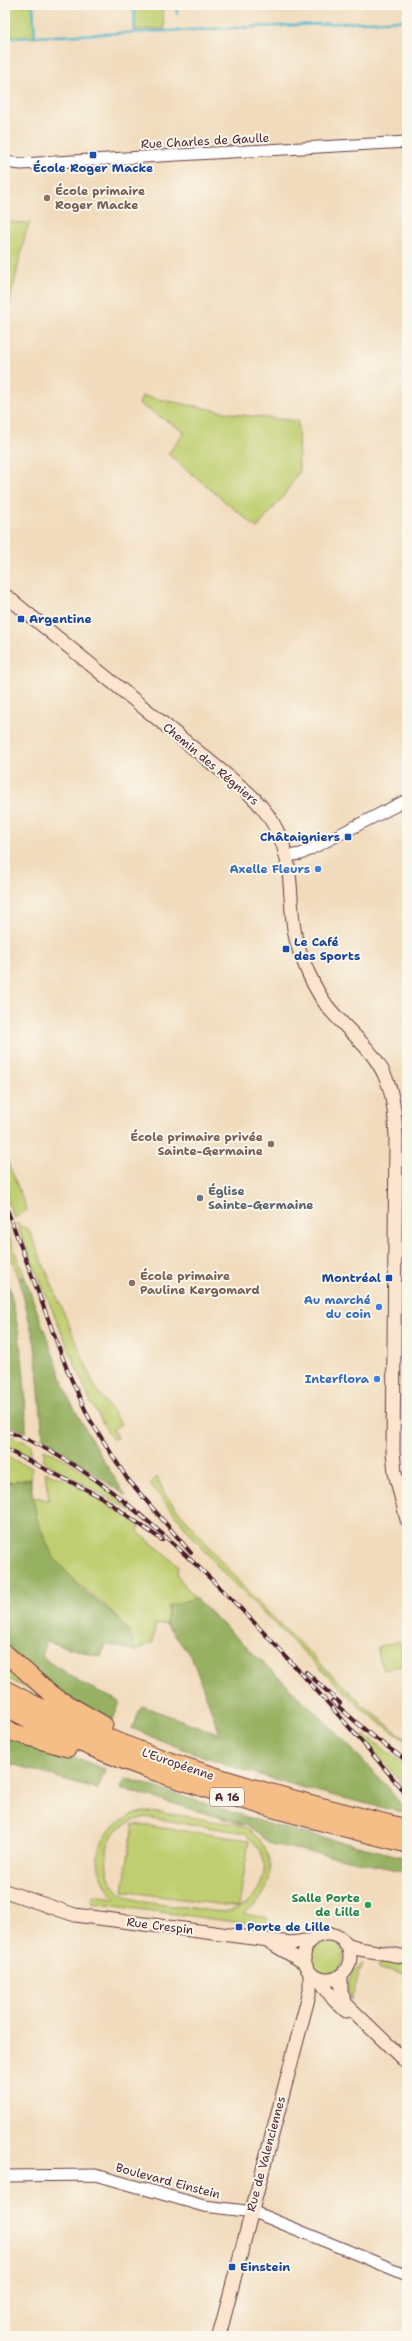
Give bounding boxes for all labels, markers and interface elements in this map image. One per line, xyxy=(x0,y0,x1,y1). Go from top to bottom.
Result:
street label: Rue Charles de Gaulle xyxy=(140,130,270,152)
marker: École Roger Macke xyxy=(88,150,98,160)
place label: École Roger Macke xyxy=(33,160,153,176)
place label: École primaire Roger Macke xyxy=(55,183,145,213)
marker: École primaire Roger Macke xyxy=(42,193,52,203)
place label: Argentine xyxy=(29,611,92,627)
marker: Argentine xyxy=(16,614,26,624)
street label: Chemin des Régniers xyxy=(160,719,262,809)
place label: Châtaigniers xyxy=(260,829,340,845)
marker: Châtaigniers xyxy=(343,832,353,842)
place label: Axelle Fleurs xyxy=(229,861,310,877)
marker: Axelle Fleurs xyxy=(313,864,323,874)
place label: Le Café des Sports xyxy=(294,934,360,964)
marker: Le Café des Sports xyxy=(281,944,291,954)
place label: École primaire privée Sainte-Germaine xyxy=(130,1129,263,1159)
marker: École primaire privée Sainte-Germaine xyxy=(266,1139,276,1149)
place label: Église Sainte-Germaine xyxy=(208,1183,314,1213)
marker: Église Sainte-Germaine xyxy=(195,1193,205,1203)
place label: École primaire Pauline Kergomard xyxy=(140,1268,260,1298)
place label: Montréal xyxy=(322,1270,381,1286)
marker: Montréal xyxy=(384,1273,394,1283)
marker: École primaire Pauline Kergomard xyxy=(127,1278,137,1288)
place label: Au marché du coin xyxy=(304,1292,371,1322)
marker: Au marché du coin xyxy=(374,1302,384,1312)
place label: Interflora xyxy=(305,1371,370,1387)
marker: Interflora xyxy=(372,1374,382,1384)
street label: L'Européenne xyxy=(140,1744,217,1784)
road number: A 16 xyxy=(210,1788,244,1806)
place label: Salle Porte de Lille xyxy=(291,1890,360,1920)
marker: Salle Porte de Lille xyxy=(363,1900,373,1910)
street label: Rue Crespin xyxy=(126,1914,194,1938)
place label: Porte de Lille xyxy=(247,1919,330,1935)
marker: Porte de Lille xyxy=(234,1922,244,1932)
street label: Rue de Valenciennes xyxy=(243,2094,289,2213)
street label: Boulevard Einstein xyxy=(114,2159,222,2203)
place label: Einstein xyxy=(240,2259,290,2275)
marker: Einstein xyxy=(227,2262,237,2272)

